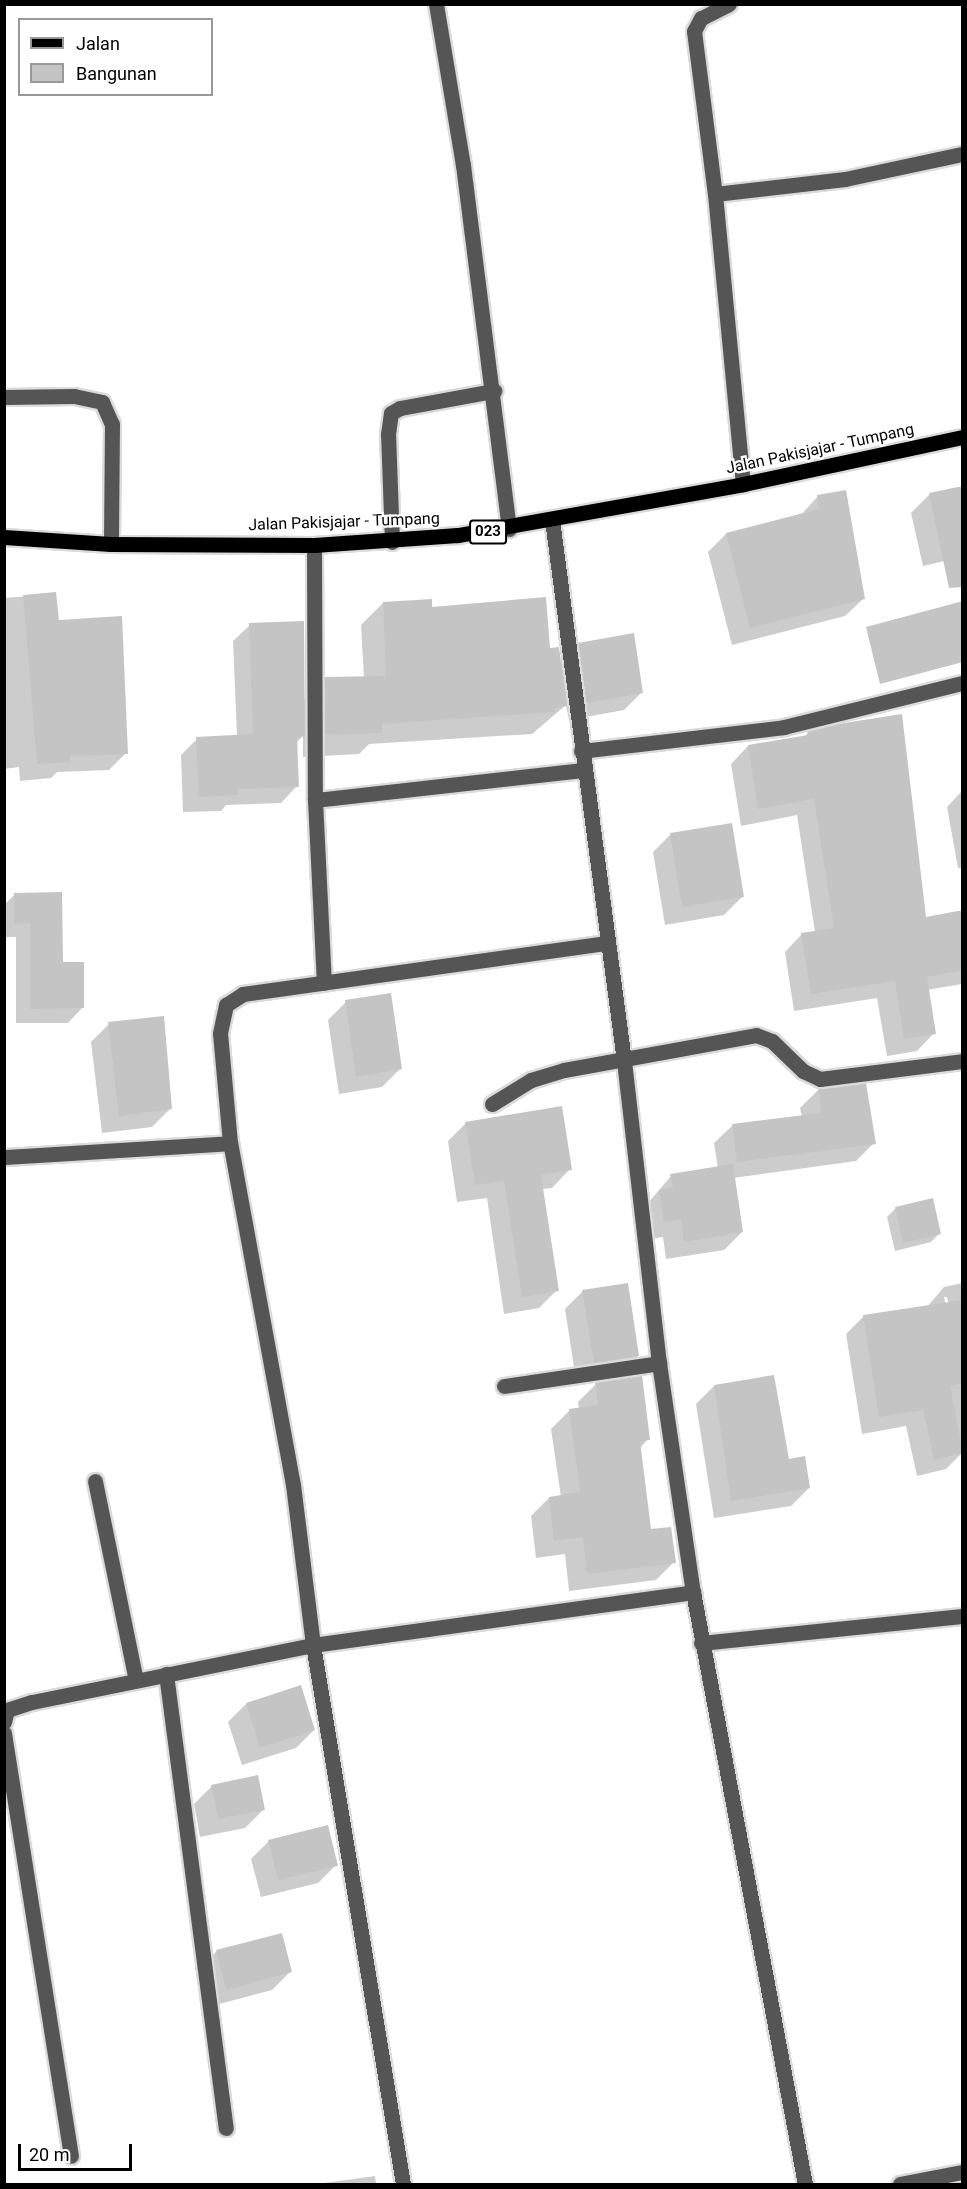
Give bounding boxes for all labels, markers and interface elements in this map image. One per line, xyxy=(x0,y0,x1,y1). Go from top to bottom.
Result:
legend xyxy=(18,18,213,96)
text: Jalan xyxy=(76,33,120,54)
text: Bangunan xyxy=(76,63,157,84)
street label: Jalan Pakisjajar - Tumpang xyxy=(724,420,916,478)
street label: Jalan Pakisjajar - Tumpang xyxy=(248,509,440,535)
road number: 023 xyxy=(468,520,508,544)
scale bar xyxy=(21,2132,135,2170)
text: 20 m xyxy=(29,2144,69,2165)

